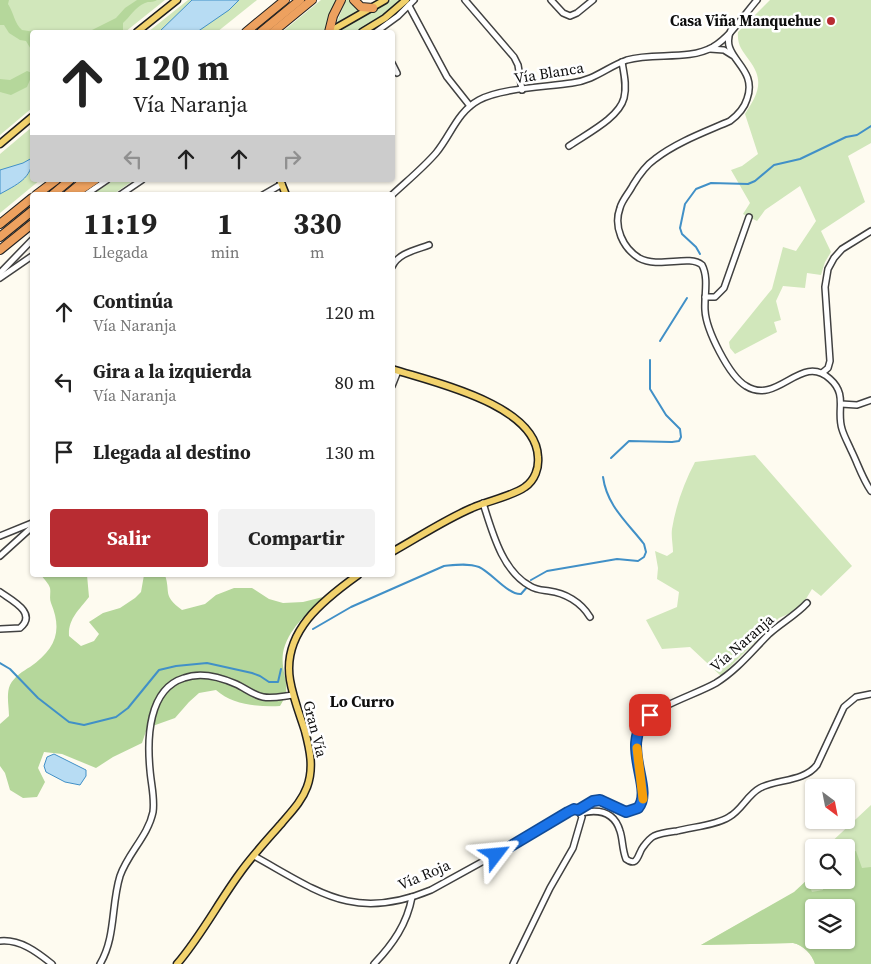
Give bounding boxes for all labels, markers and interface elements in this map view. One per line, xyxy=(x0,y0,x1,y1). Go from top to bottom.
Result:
place label: Casa Viña Manquehue xyxy=(670,10,821,31)
marker: Casa Viña Manquehue xyxy=(825,15,837,27)
text: 120 m xyxy=(133,44,229,92)
icon: ahead xyxy=(50,50,115,115)
street label: Vía Blanca xyxy=(512,57,586,88)
text: Vía Naranja xyxy=(133,89,248,119)
icon: left xyxy=(119,145,147,173)
icon: ahead xyxy=(172,145,200,173)
icon: ahead xyxy=(225,145,253,173)
icon: right xyxy=(278,145,306,173)
text: 11:19 xyxy=(83,203,157,244)
text: 1 xyxy=(217,203,233,244)
text: 330 xyxy=(293,203,342,244)
text: Llegada xyxy=(93,241,148,263)
text: min xyxy=(211,241,240,263)
text: m xyxy=(310,241,324,263)
text: Continúa xyxy=(93,288,173,314)
icon: ahead xyxy=(50,298,78,326)
text: 120 m xyxy=(325,299,375,325)
text: Vía Naranja xyxy=(93,314,177,336)
text: Gira a la izquierda xyxy=(93,358,252,384)
icon: left xyxy=(50,368,78,396)
text: 80 m xyxy=(334,369,375,395)
text: Vía Naranja xyxy=(93,384,177,406)
icon: arrive xyxy=(50,438,78,466)
text: Llegada al destino xyxy=(93,439,251,465)
text: 130 m xyxy=(325,439,375,465)
button: Salir xyxy=(50,509,208,567)
button: Compartir xyxy=(218,509,375,567)
street label: Vía Naranja xyxy=(705,609,778,676)
district label: Lo Curro xyxy=(330,690,394,712)
pin xyxy=(629,694,671,736)
street label: Gran Vía xyxy=(298,698,333,760)
icon: arrive xyxy=(636,701,664,729)
north arrow xyxy=(805,779,855,829)
map controls xyxy=(805,779,855,949)
position arrow xyxy=(469,828,521,880)
button: search xyxy=(805,839,855,889)
street label: Vía Roja xyxy=(394,854,454,895)
button: layers xyxy=(805,899,855,949)

